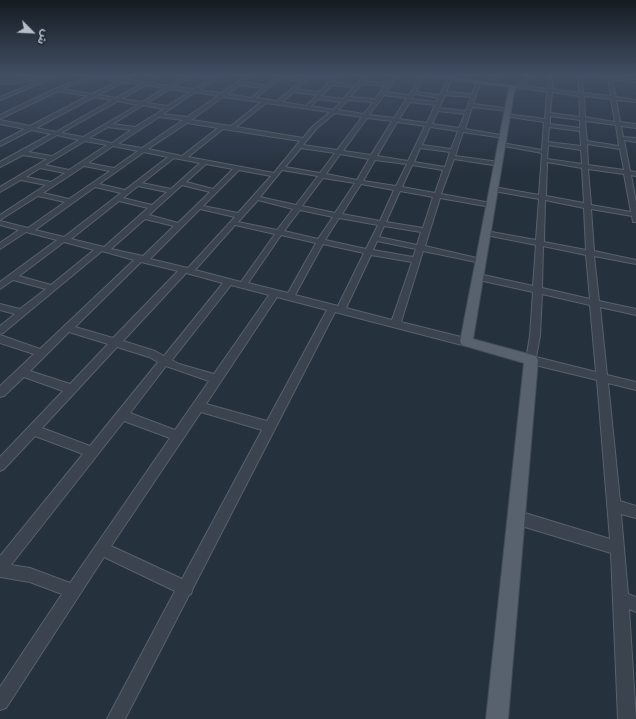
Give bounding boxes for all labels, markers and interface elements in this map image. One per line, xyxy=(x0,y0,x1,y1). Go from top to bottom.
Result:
north arrow xyxy=(12,12,52,52)
text: ش xyxy=(35,28,52,46)

